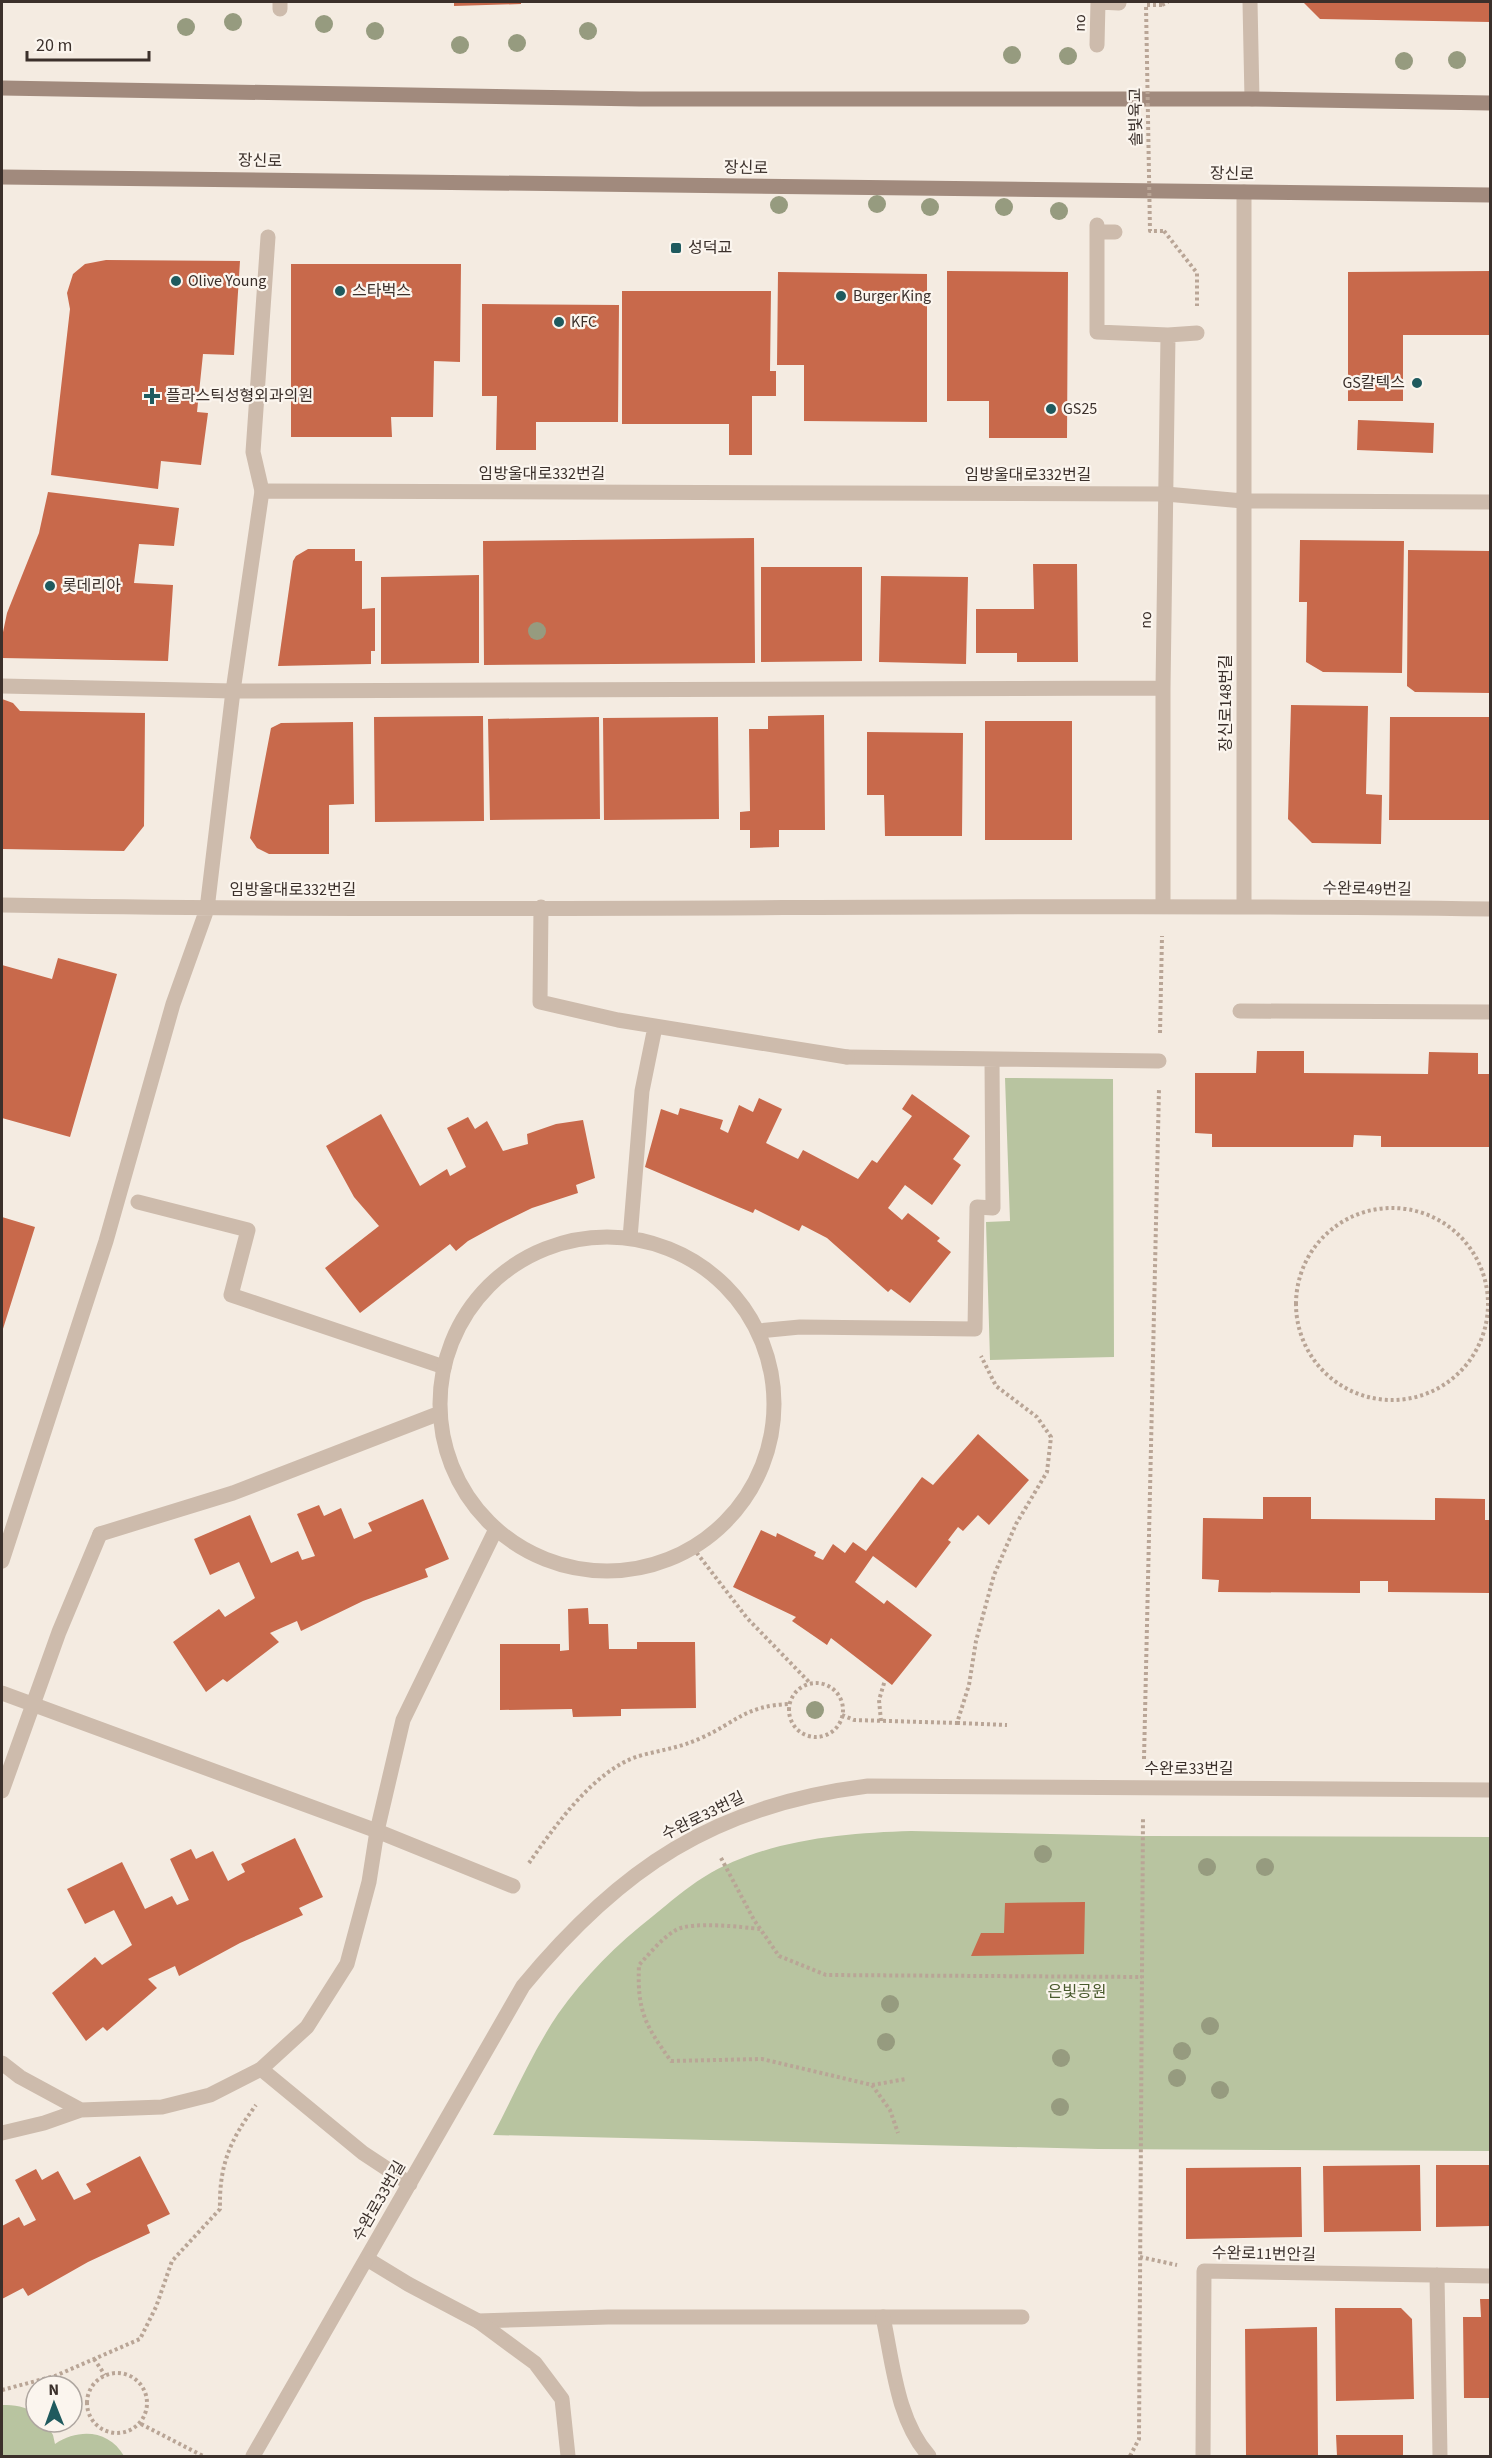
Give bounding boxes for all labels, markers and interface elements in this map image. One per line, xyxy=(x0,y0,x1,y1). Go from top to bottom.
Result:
street label: no xyxy=(1069,14,1091,32)
scale bar xyxy=(27,24,148,62)
text: 20 m xyxy=(36,33,72,58)
street label: 솔빛육교 xyxy=(1124,87,1148,147)
street label: 장신로 xyxy=(238,150,283,172)
street label: 장신로 xyxy=(724,157,769,179)
street label: 장신로 xyxy=(1210,163,1255,185)
place label: 성덕교 xyxy=(688,237,732,259)
marker: 성덕교 xyxy=(669,241,683,255)
place label: Olive Young xyxy=(188,270,266,292)
marker: Olive Young xyxy=(169,274,183,288)
place label: 스타벅스 xyxy=(352,280,411,302)
marker: 스타벅스 xyxy=(333,284,347,298)
place label: Burger King xyxy=(853,285,931,307)
marker: Burger King xyxy=(834,289,848,303)
place label: KFC xyxy=(571,311,597,333)
marker: KFC xyxy=(552,315,566,329)
place label: GS칼텍스 xyxy=(1342,372,1405,394)
marker: GS칼텍스 xyxy=(1410,376,1424,390)
place label: 플라스틱성형외과의원 xyxy=(166,385,313,407)
marker: 플라스틱성형외과의원 xyxy=(143,387,161,405)
place label: GS25 xyxy=(1063,398,1097,420)
marker: GS25 xyxy=(1044,402,1058,416)
street label: 임방울대로332번길 xyxy=(479,463,605,485)
street label: 임방울대로332번길 xyxy=(965,464,1091,486)
place label: 롯데리아 xyxy=(62,575,121,597)
marker: 롯데리아 xyxy=(43,579,57,593)
street label: no xyxy=(1135,611,1157,629)
street label: 장신로148번길 xyxy=(1215,654,1237,752)
street label: 수완로49번길 xyxy=(1322,877,1412,901)
street label: 임방울대로332번길 xyxy=(230,879,356,901)
street label: 수완로33번길 xyxy=(1144,1758,1234,1780)
street label: 수완로33번길 xyxy=(658,1786,748,1846)
park label: 은빛공원 xyxy=(1048,1981,1106,2003)
street label: 수완로33번길 xyxy=(347,2157,411,2245)
street label: 수완로11번안길 xyxy=(1212,2242,1316,2266)
north arrow xyxy=(24,2374,84,2434)
text: N xyxy=(48,2379,59,2401)

